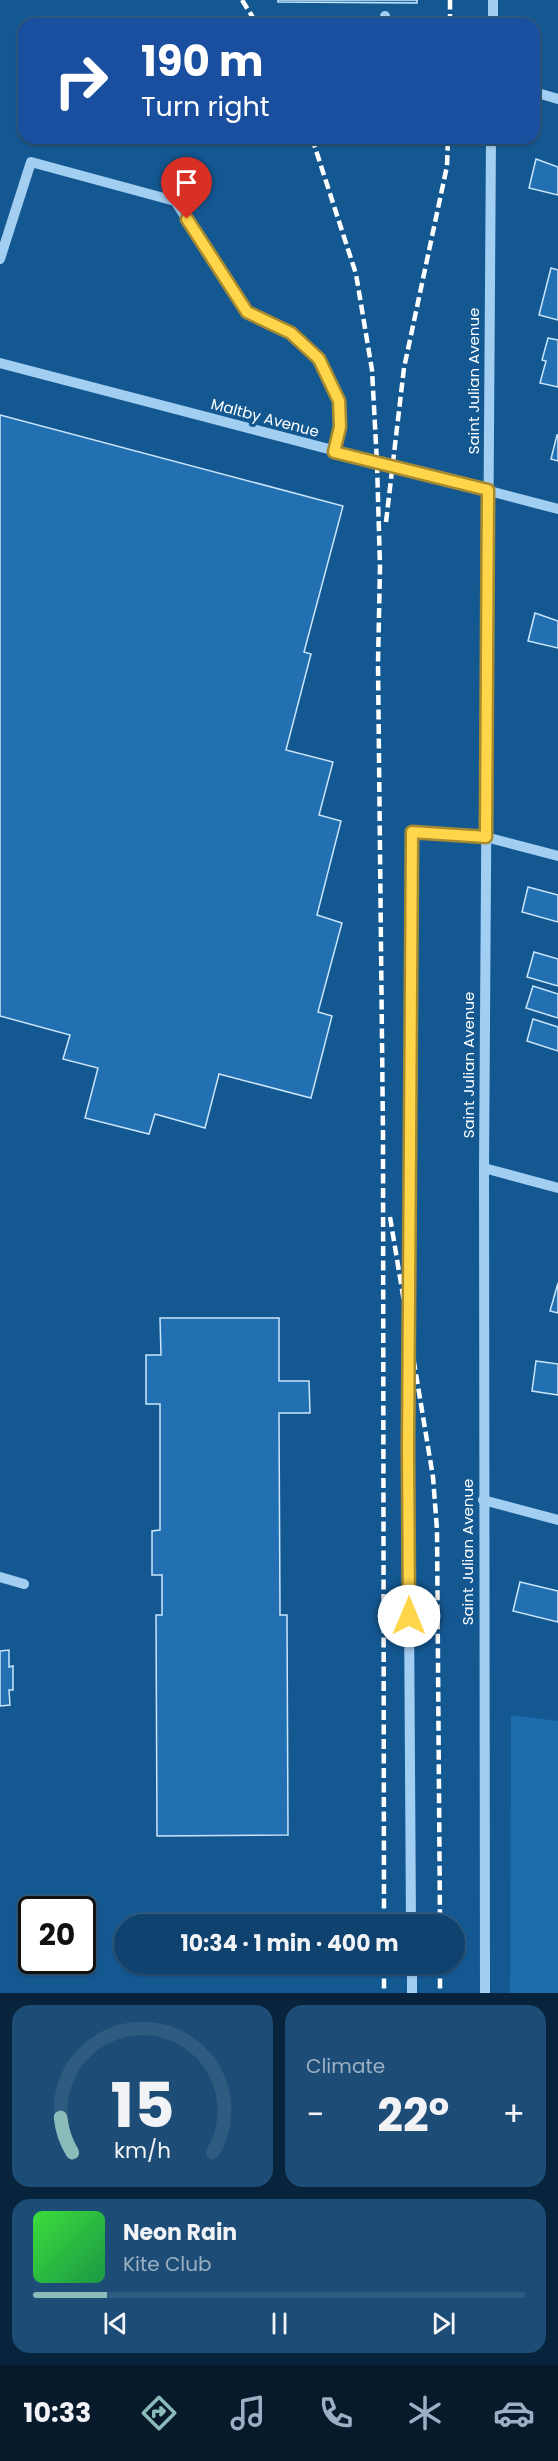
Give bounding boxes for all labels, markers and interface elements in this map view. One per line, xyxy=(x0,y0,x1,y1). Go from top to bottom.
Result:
text: 190 m xyxy=(141,32,263,91)
icon: right xyxy=(42,42,120,120)
text: Turn right xyxy=(141,88,270,125)
pin xyxy=(161,157,212,219)
icon: arrive xyxy=(170,166,203,199)
street label: Saint Julian Avenue xyxy=(463,308,484,454)
street label: Maltby Avenue xyxy=(209,393,322,442)
street label: Saint Julian Avenue xyxy=(458,992,479,1138)
street label: Saint Julian Avenue xyxy=(457,1479,478,1625)
position arrow xyxy=(377,1584,441,1648)
speed limit sign: 20 xyxy=(18,1896,96,1974)
text: 10:34 · 1 min · 400 m xyxy=(181,1928,398,1959)
text: Climate xyxy=(306,2052,385,2080)
text: 15 xyxy=(110,2061,175,2149)
text: 22° xyxy=(377,2084,449,2147)
text: − xyxy=(306,2091,324,2138)
text: + xyxy=(502,2091,525,2138)
text: km/h xyxy=(114,2135,171,2166)
text: Neon Rain xyxy=(123,2217,237,2248)
text: Kite Club xyxy=(123,2250,212,2278)
icon: previous xyxy=(99,2307,132,2340)
icon: pause xyxy=(263,2307,296,2340)
icon: next xyxy=(427,2307,460,2340)
icon: directions xyxy=(138,2392,180,2434)
icon: music xyxy=(227,2392,269,2434)
icon: phone xyxy=(315,2392,357,2434)
icon: climate xyxy=(404,2392,446,2434)
icon: car xyxy=(493,2392,535,2434)
text: 10:33 xyxy=(23,2394,91,2431)

